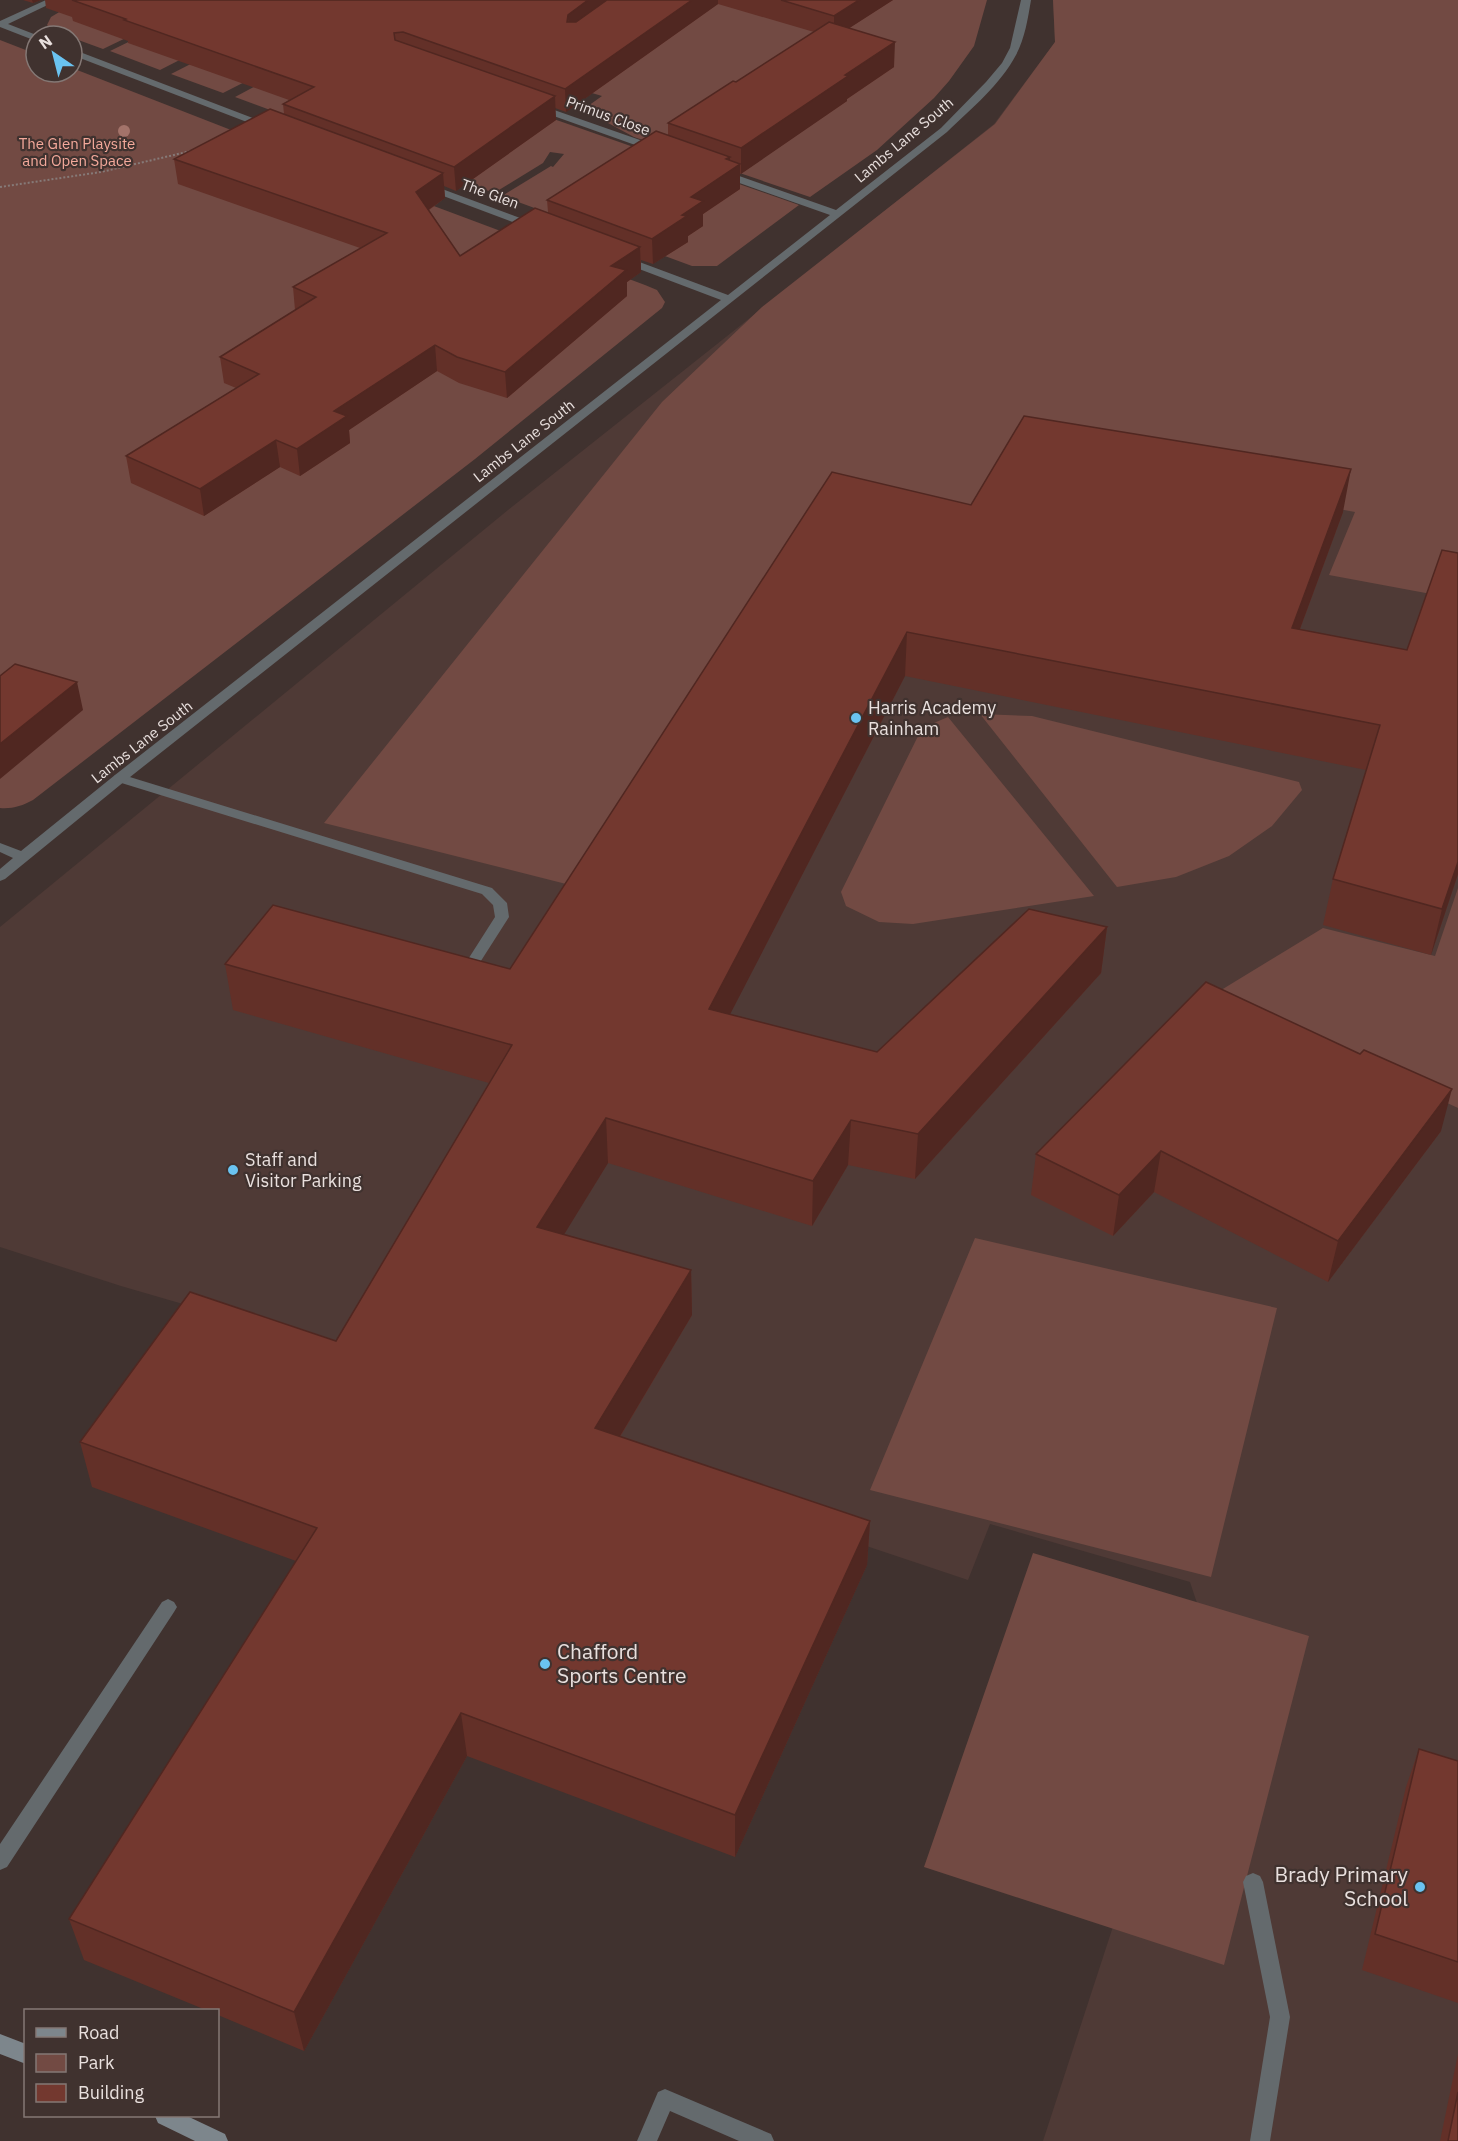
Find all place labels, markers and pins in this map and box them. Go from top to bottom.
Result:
place label: Harris Academy Rainham [868,696,996,740]
marker: Harris Academy Rainham [849,711,863,725]
place label: Staff and Visitor Parking [245,1148,362,1192]
marker: Staff and Visitor Parking [226,1163,240,1177]
place label: Chafford Sports Centre [557,1637,687,1689]
marker: Chafford Sports Centre [538,1657,552,1671]
place label: Brady Primary School [1274,1860,1409,1912]
marker: Brady Primary School [1413,1880,1427,1894]

